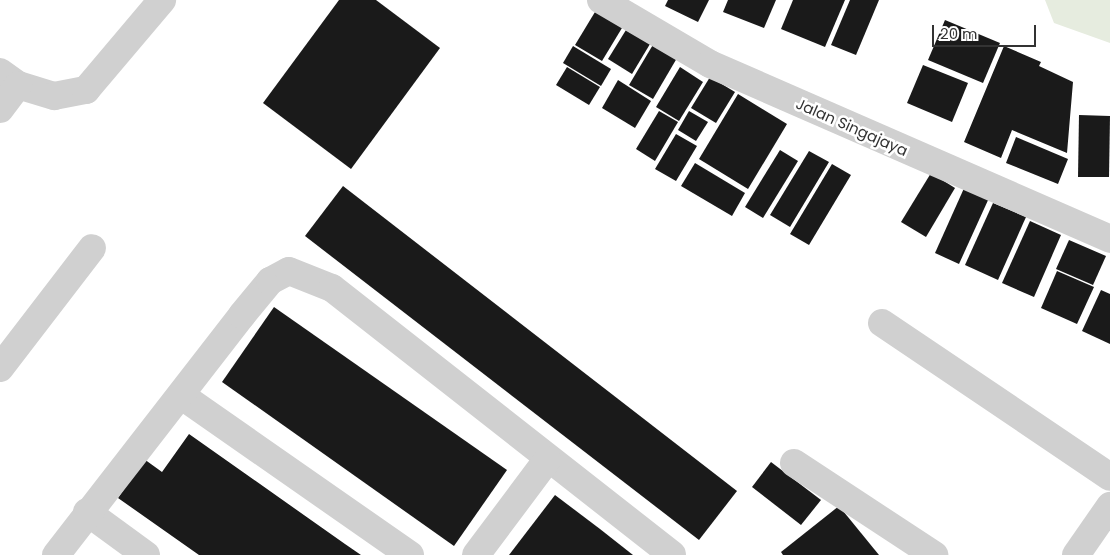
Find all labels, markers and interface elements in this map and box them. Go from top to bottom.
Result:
scale bar [935,15,1039,47]
text: 20 m [940,23,978,44]
street label: Jalan Singajaya [793,94,911,160]

